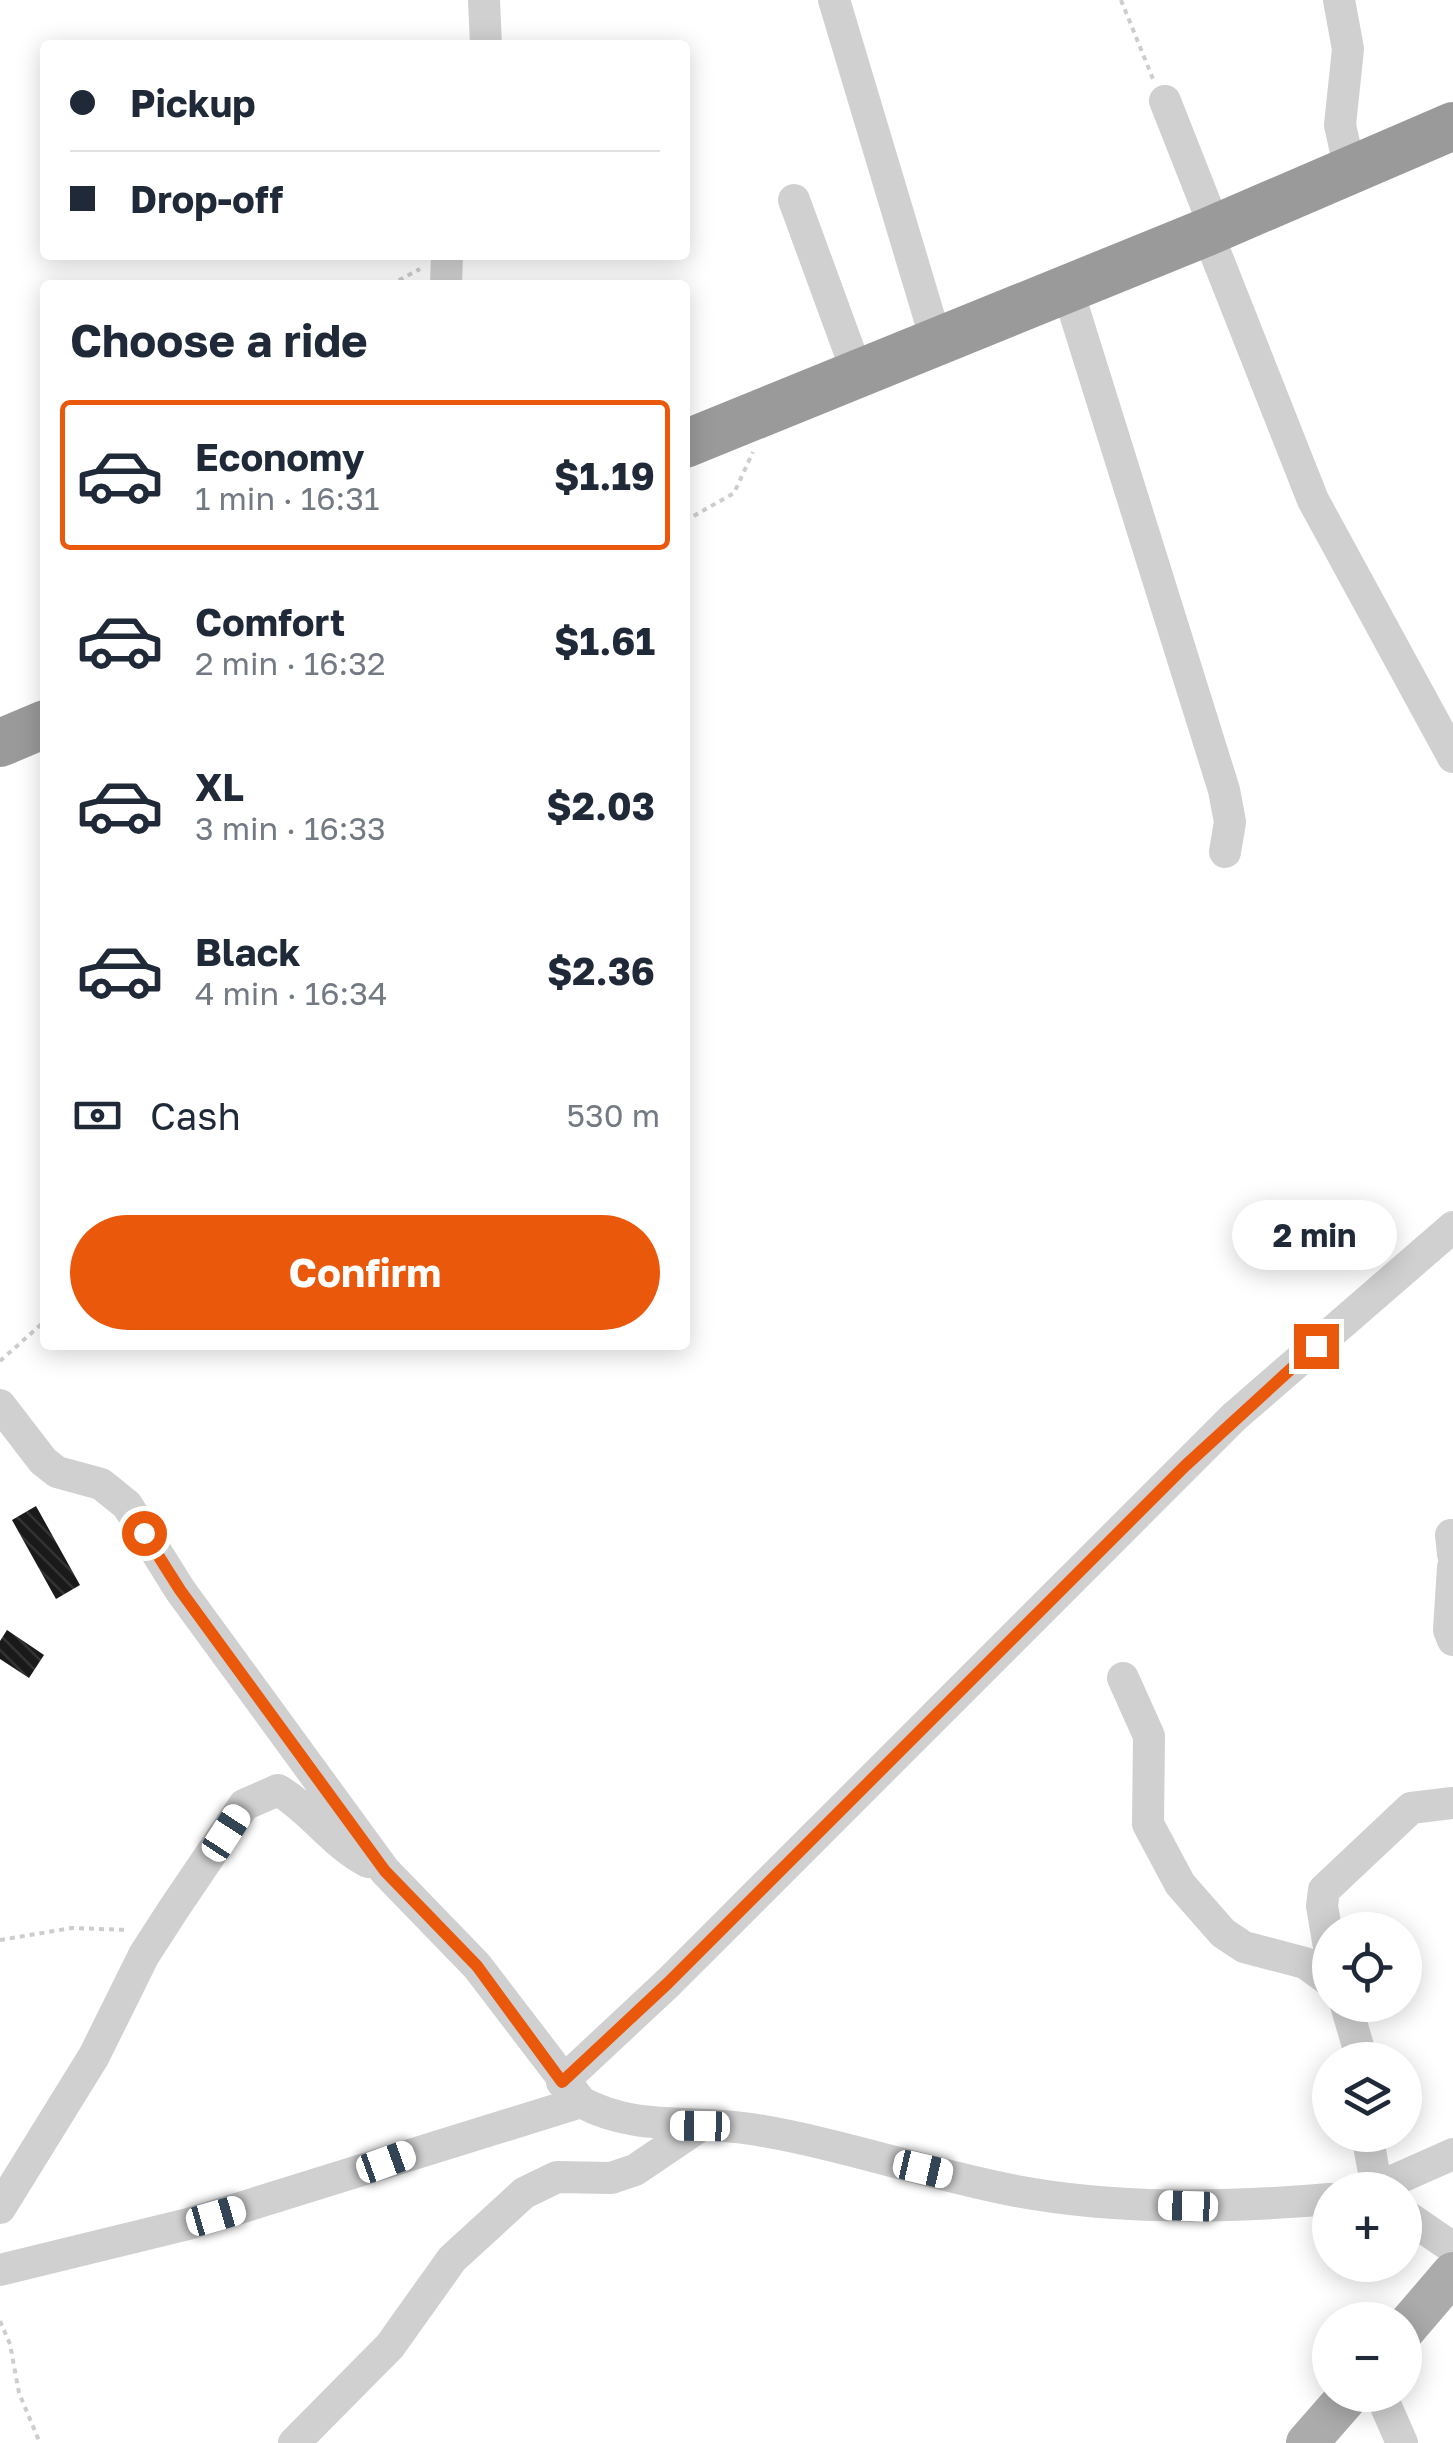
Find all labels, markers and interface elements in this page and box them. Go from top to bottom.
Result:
text: Pickup [130,80,256,125]
text: Drop-off [130,176,283,221]
text: Choose a ride [70,313,368,367]
icon: car [75,430,165,520]
text: Economy [195,434,364,479]
text: $1.19 [554,453,655,498]
text: 1 min · 16:31 [195,479,379,517]
icon: car [75,595,165,685]
text: Comfort [195,599,345,644]
text: $1.61 [554,618,655,663]
text: 2 min · 16:32 [195,644,386,682]
icon: car [75,760,165,850]
text: XL [195,764,244,809]
text: $2.03 [546,783,655,828]
text: 3 min · 16:33 [195,809,386,847]
icon: car [75,925,165,1015]
text: Black [195,929,300,974]
text: $2.36 [547,948,655,993]
text: 4 min · 16:34 [195,974,387,1012]
icon: cash [70,1088,125,1143]
text: Cash [150,1093,241,1138]
text: 530 m [567,1096,660,1134]
callout: 2 min [1234,1201,1398,1271]
button: Confirm [70,1215,660,1330]
text: 2 min [1273,1216,1356,1254]
route end [1294,1324,1339,1369]
route start [122,1511,167,1556]
car [197,1800,255,1866]
map controls [1312,1912,1422,2412]
button: locate [1312,1912,1422,2022]
button: layers [1312,2042,1422,2152]
car [670,2110,730,2142]
car [353,2138,419,2186]
car [890,2148,956,2190]
button: + [1312,2172,1422,2282]
car [1157,2190,1219,2222]
car [183,2193,249,2239]
button: − [1312,2302,1422,2412]

